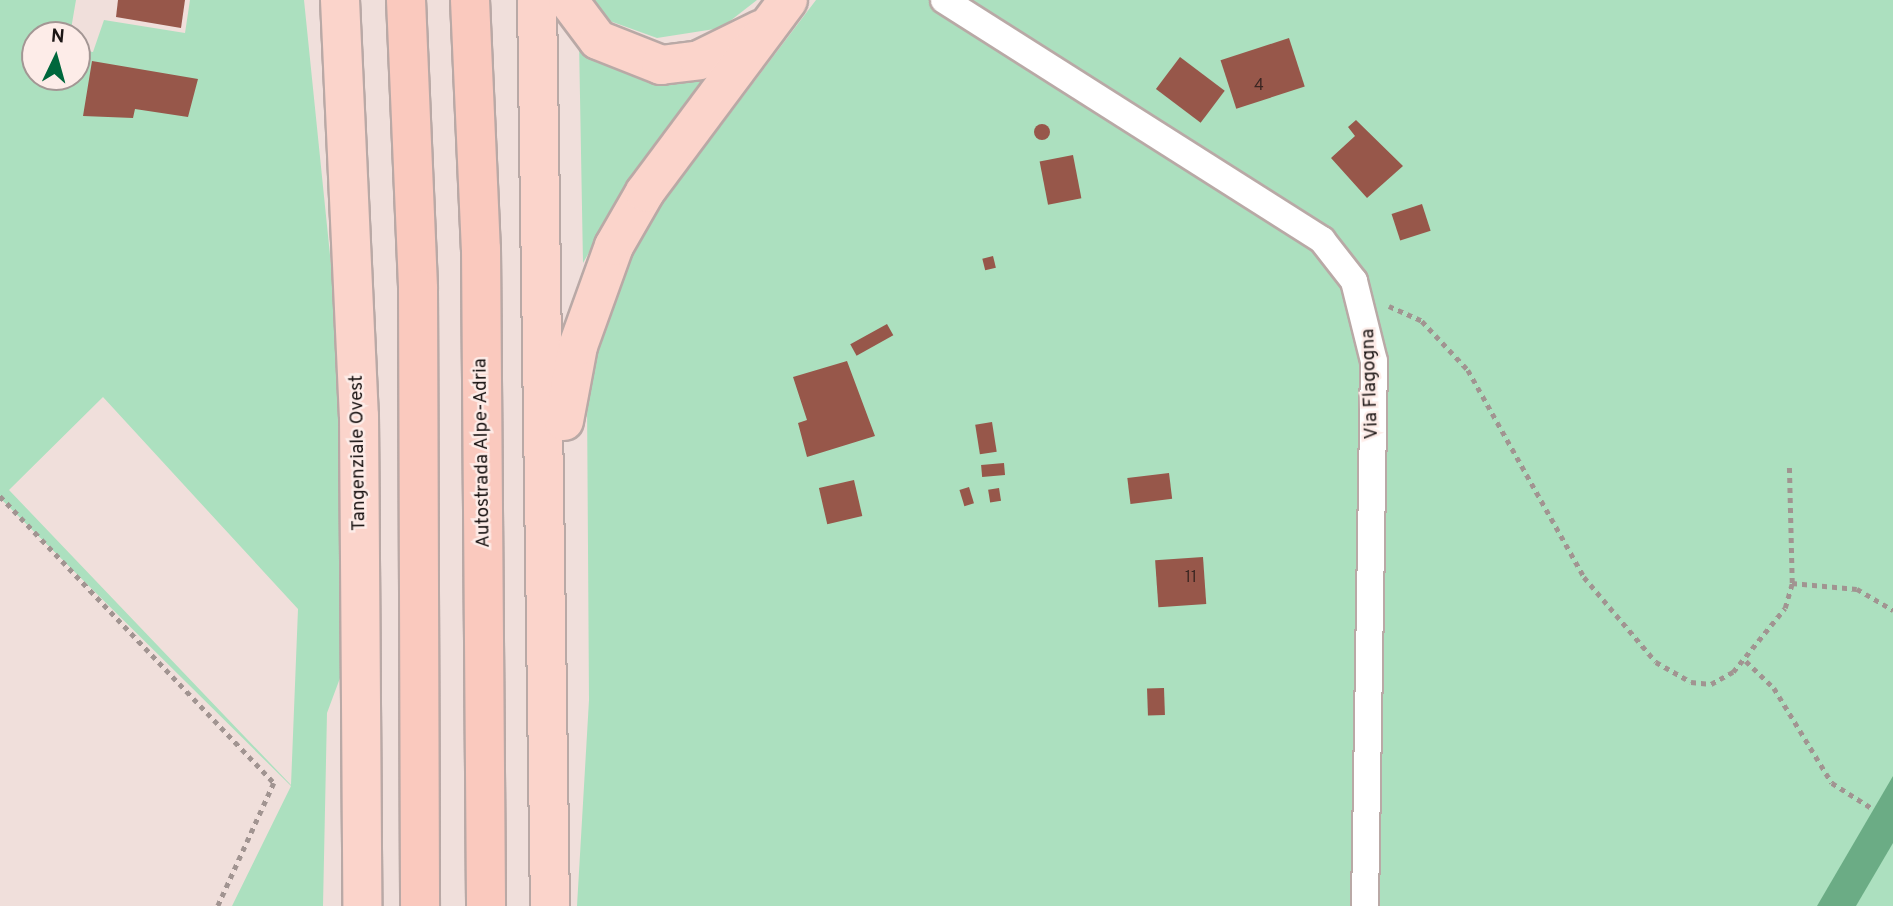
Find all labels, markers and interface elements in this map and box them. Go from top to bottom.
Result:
north arrow [21,21,91,91]
text: N [50,25,66,50]
house number: 4 [1254,76,1264,96]
street label: Via Flagogna [1358,328,1384,440]
street label: Autostrada Alpe-Adria [470,358,496,548]
street label: Tangenziale Ovest [346,375,372,531]
house number: 11 [1185,568,1197,588]

